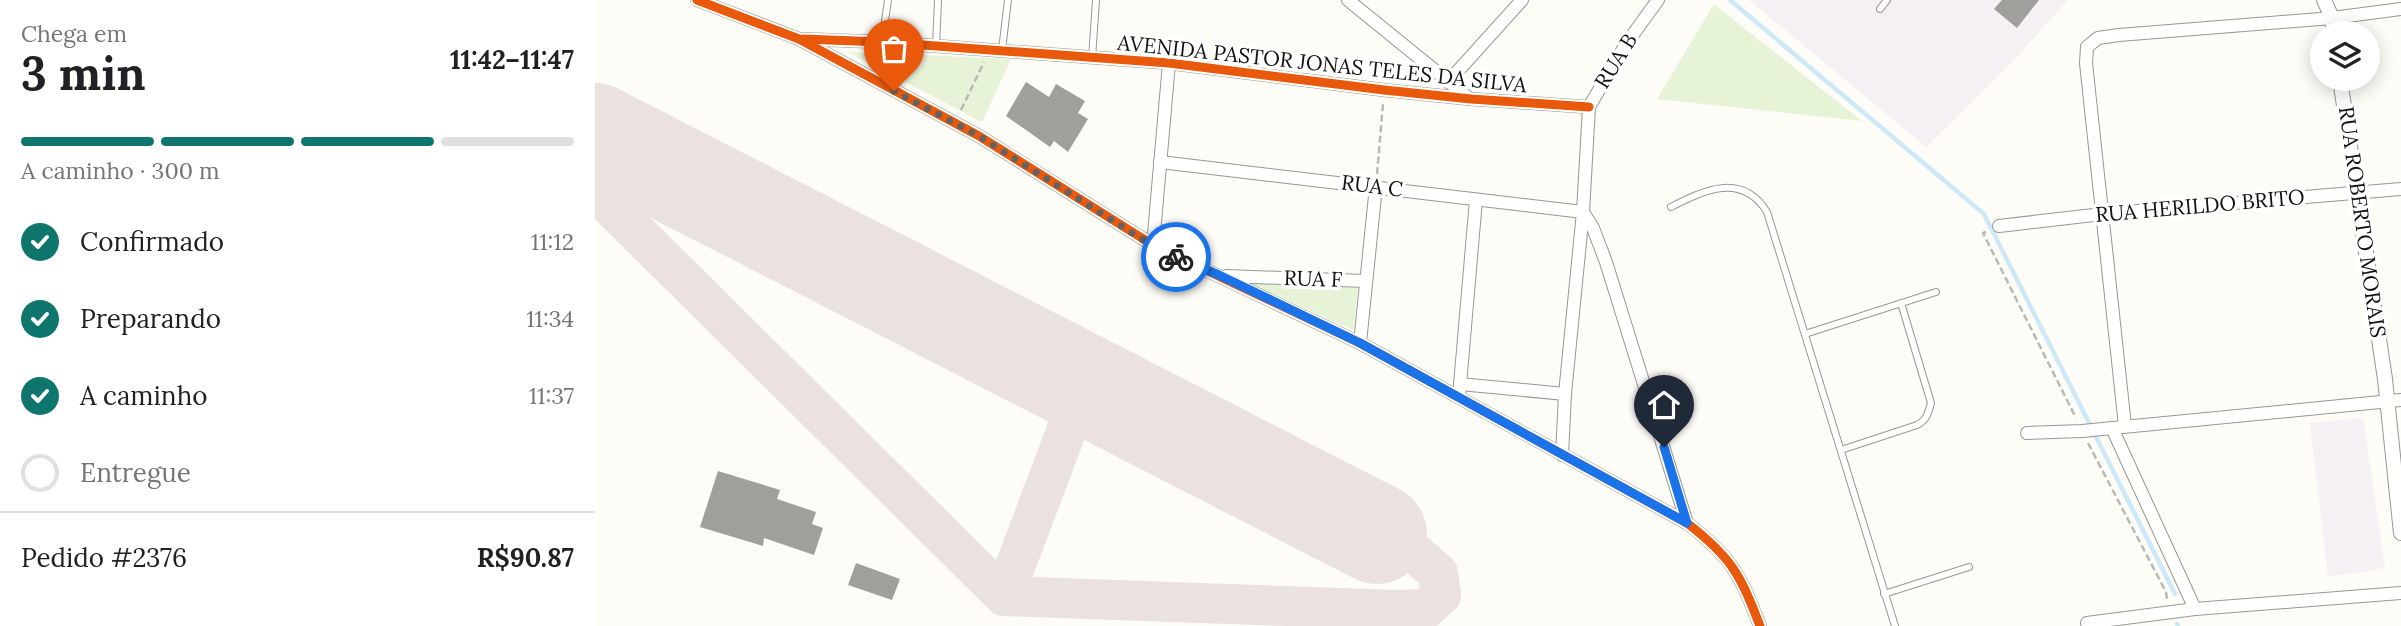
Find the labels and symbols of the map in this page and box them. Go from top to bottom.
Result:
pin [864,19,924,91]
street label: AVENIDA PASTOR JONAS TELES DA SILVA [1115,28,1529,99]
street label: RUA B [1588,28,1643,93]
street label: RUA ROBERTO MORAIS [2333,104,2392,339]
street label: RUA C [1340,168,1405,203]
street label: RUA HERILDO BRITO [2094,183,2306,228]
courier [1141,222,1211,292]
street label: RUA F [1283,264,1343,293]
pin [1634,375,1694,447]

